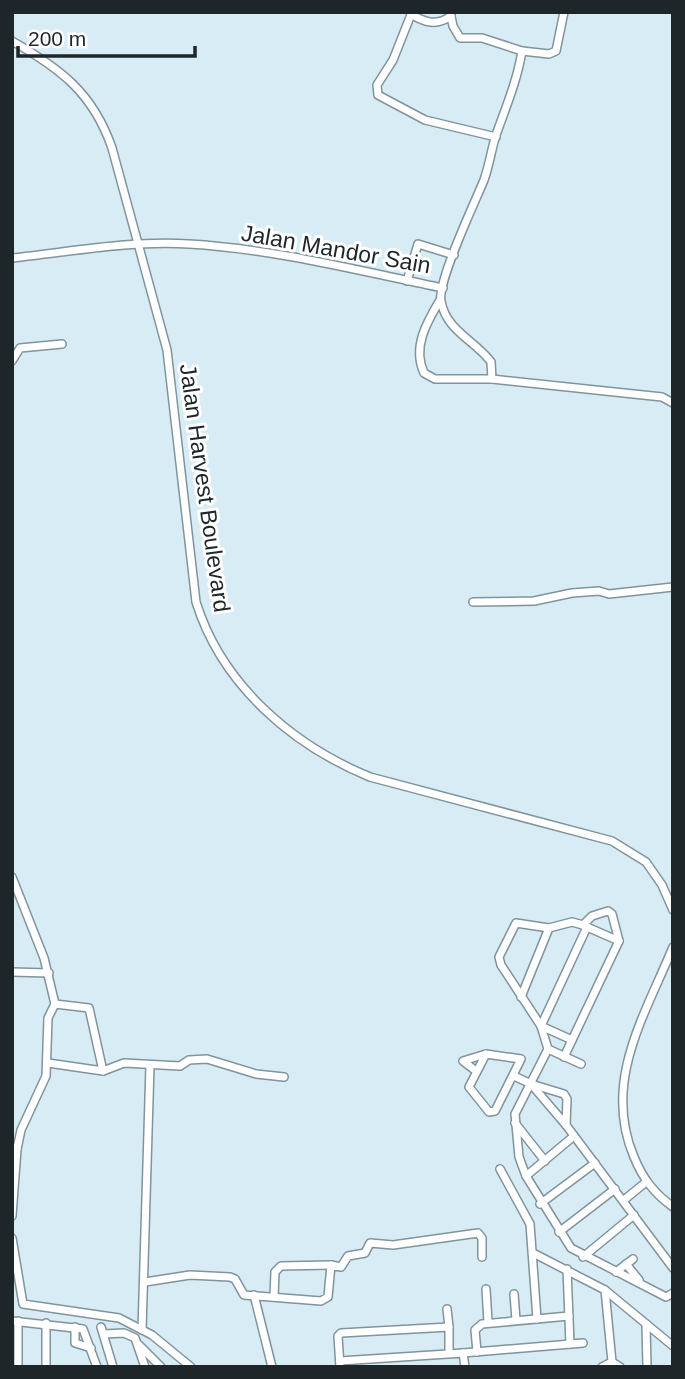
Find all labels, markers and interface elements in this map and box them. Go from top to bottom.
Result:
scale bar [18,14,194,58]
text: 200 m [28,27,86,50]
street label: Jalan Mandor Sain [239,220,433,278]
street label: Jalan Harvest Boulevard [175,362,235,614]

